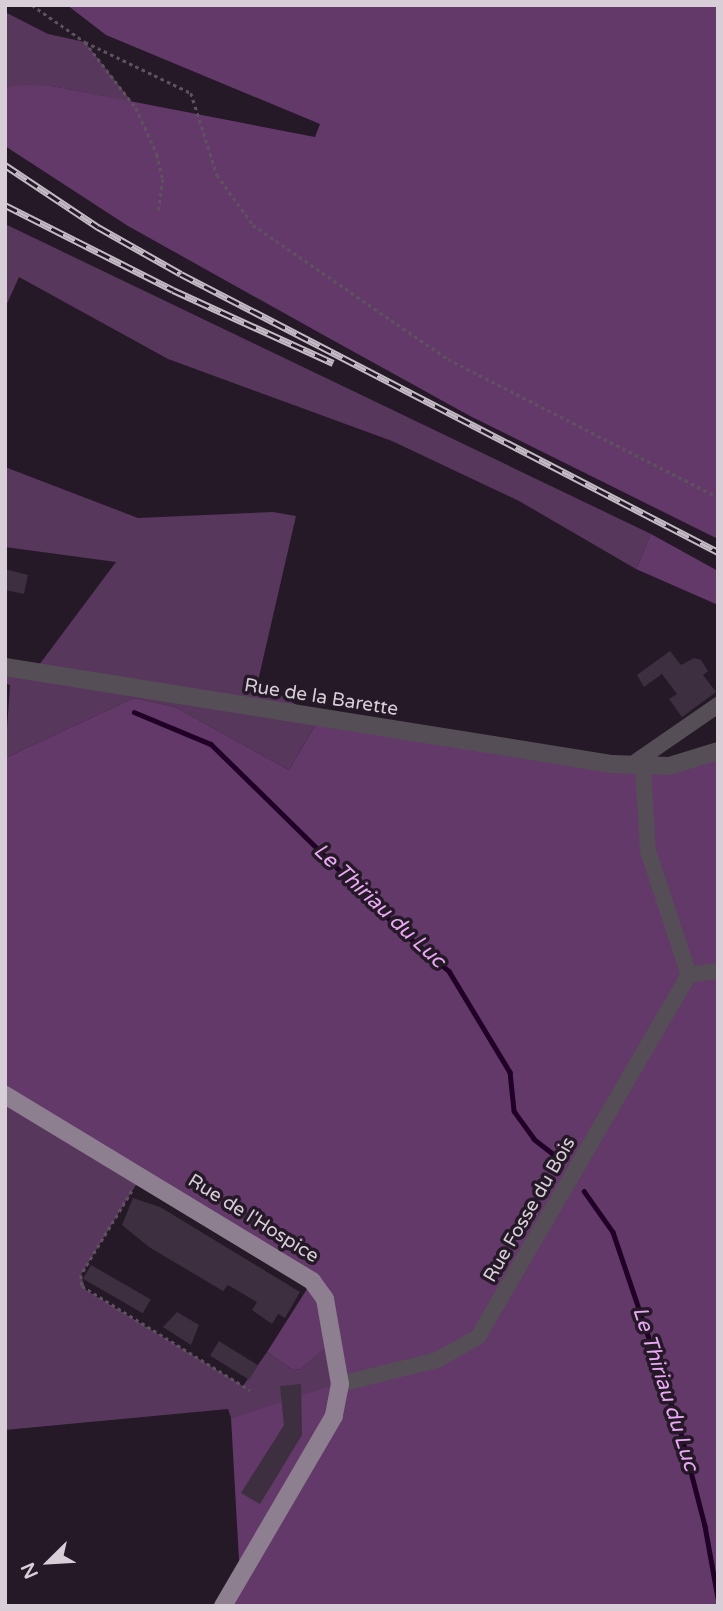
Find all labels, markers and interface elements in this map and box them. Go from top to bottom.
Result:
street label: Rue de la Barette [242,675,400,721]
water label: Le Thiriau du Luc [308,838,450,974]
street label: Rue Fosse du Bois [479,1133,581,1287]
street label: Rue de l'Hospice [183,1170,323,1268]
water label: Le Thiriau du Luc [627,1304,703,1474]
north arrow [14,1527,84,1597]
text: N [17,1559,43,1582]

